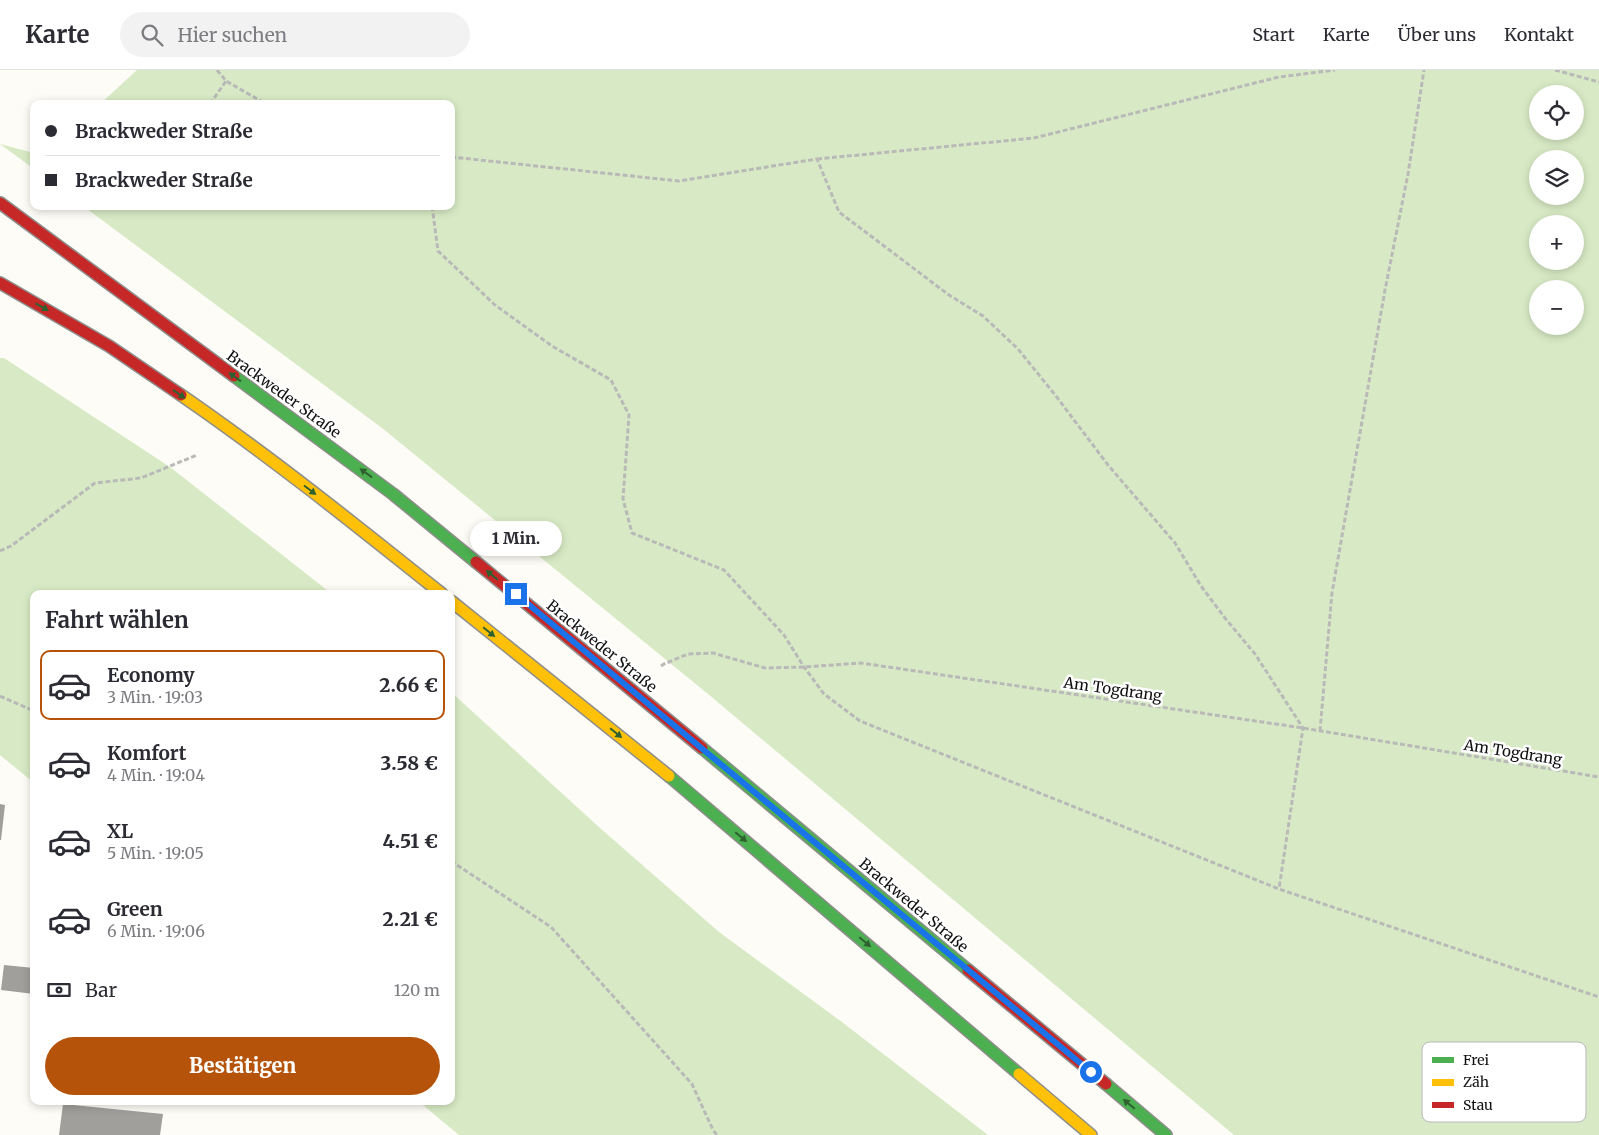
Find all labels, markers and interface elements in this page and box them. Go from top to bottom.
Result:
search box [120,12,470,57]
text: Karte [25,19,90,50]
icon: search [138,21,166,49]
text: Hier suchen [178,23,287,47]
text: Start [1252,23,1295,46]
text: Karte [1323,23,1370,46]
text: Über uns [1398,23,1476,46]
text: Kontakt [1504,23,1574,46]
map controls [1529,85,1584,335]
button: locate [1529,85,1584,140]
text: Brackweder Straße [75,119,253,143]
button: layers [1529,150,1584,205]
text: Brackweder Straße [75,168,253,192]
button: + [1529,215,1584,270]
button: − [1529,280,1584,335]
one-way arrow [36,303,49,312]
street label: Brackweder Straße [223,346,345,442]
one-way arrow [228,372,242,382]
one-way arrow [172,389,186,399]
one-way arrow [360,468,373,479]
one-way arrow [303,485,317,495]
callout: 1 Min. [470,522,562,556]
text: 1 Min. [492,528,540,548]
one-way arrow [487,569,499,581]
route end [505,583,527,605]
street label: Brackweder Straße [543,596,661,697]
text: Fahrt wählen [45,606,189,634]
one-way arrow [482,626,495,637]
icon: car [47,663,92,708]
text: Economy [107,663,195,687]
text: 2.66 € [379,673,438,697]
street label: Am Togdrang [1062,673,1163,705]
text: 3 Min. · 19:03 [107,687,203,707]
one-way arrow [609,728,622,739]
street label: Am Togdrang [1462,735,1563,769]
icon: car [47,741,92,786]
text: Komfort [107,741,186,765]
text: 3.58 € [381,751,438,775]
text: 4 Min. · 19:04 [107,765,205,785]
icon: car [47,819,92,864]
text: XL [107,819,133,843]
text: 4.51 € [382,829,438,853]
one-way arrow [735,831,747,842]
text: 5 Min. · 19:05 [107,843,204,863]
street label: Brackweder Straße [856,854,973,956]
icon: car [47,897,92,942]
text: Green [107,897,163,921]
text: 2.21 € [383,907,438,931]
text: 6 Min. · 19:06 [107,921,205,941]
one-way arrow [858,937,871,948]
icon: cash [45,976,73,1004]
text: Bar [85,978,117,1002]
text: 120 m [394,980,440,1000]
button: Bestätigen [45,1037,440,1095]
legend [1422,1042,1586,1122]
text: Frei [1463,1051,1489,1069]
route start [1080,1061,1102,1083]
text: Zäh [1463,1073,1489,1091]
text: Stau [1463,1096,1493,1114]
one-way arrow [1123,1098,1136,1109]

